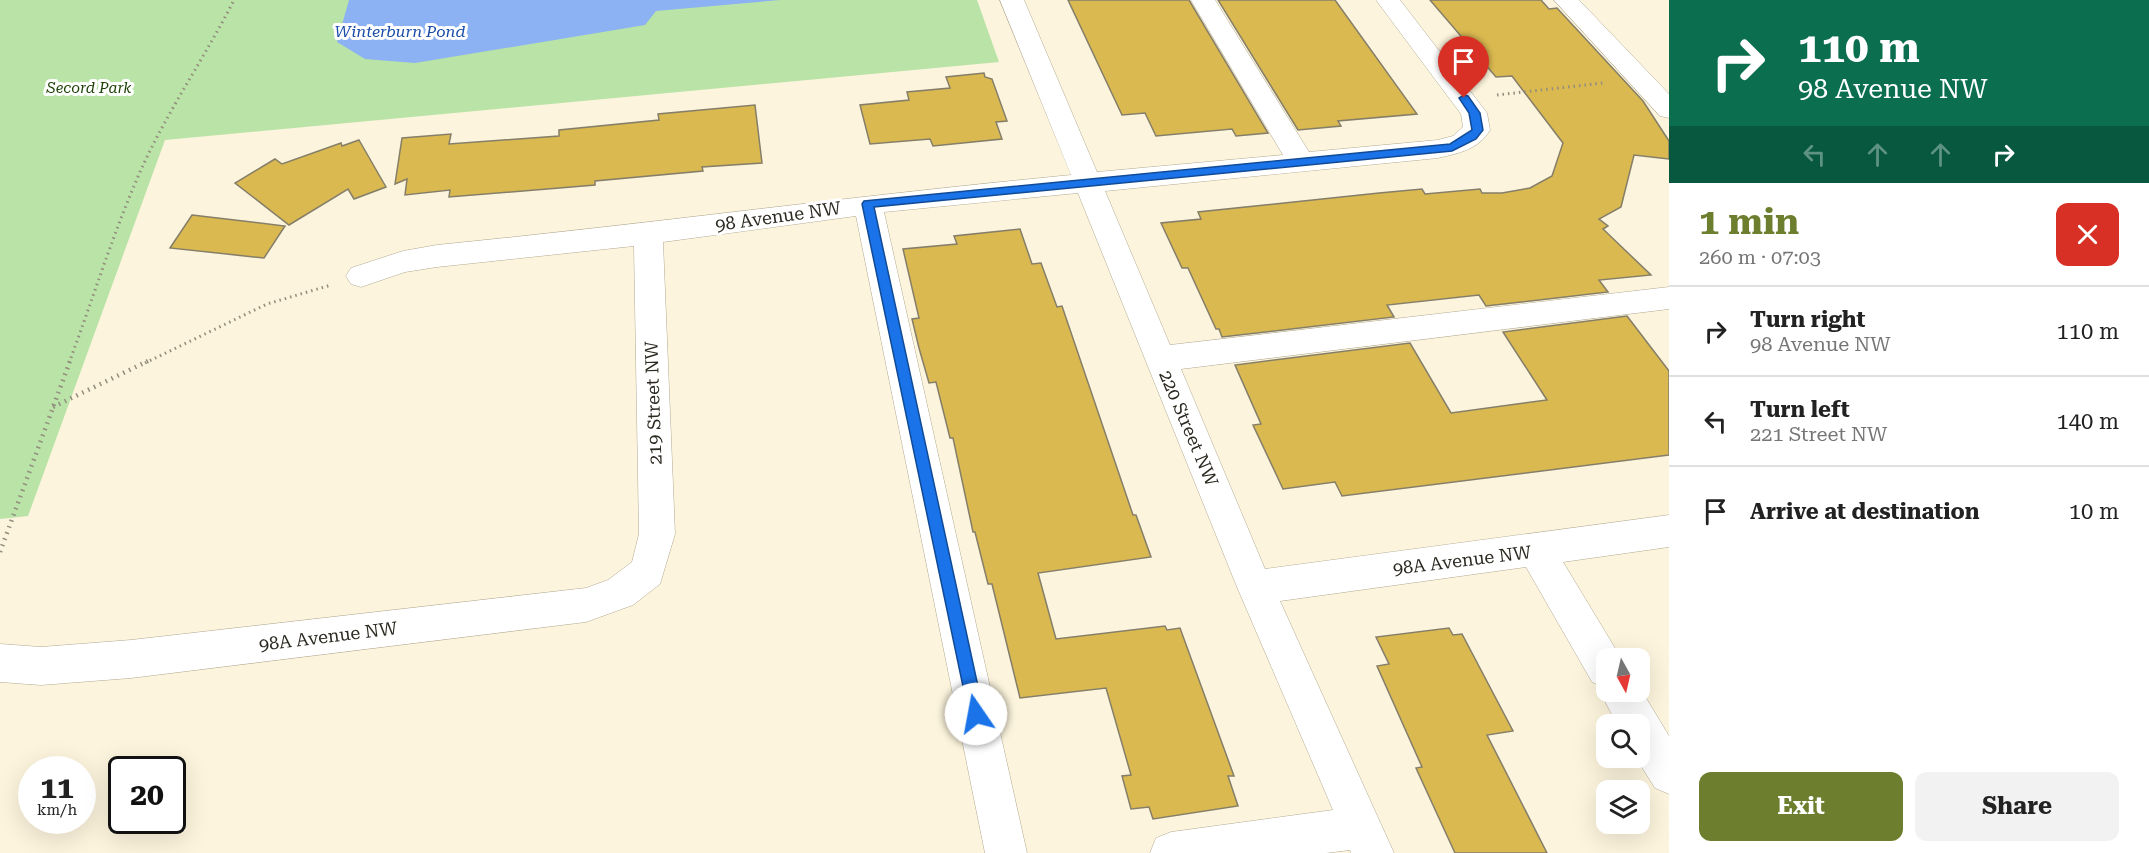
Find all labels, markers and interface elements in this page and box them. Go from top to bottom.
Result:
water label: Winterburn Pond [335,22,465,41]
text: 110 m [1798,23,1920,72]
icon: right [1699,24,1777,102]
pin [1438,36,1489,98]
icon: arrive [1447,45,1480,78]
text: 98 Avenue NW [1798,73,1988,105]
park label: Secord Park [46,79,132,97]
icon: left [1798,138,1831,171]
icon: ahead [1861,138,1894,171]
icon: ahead [1924,138,1957,171]
icon: right [1987,138,2020,171]
street label: 98 Avenue NW [714,197,843,235]
text: 1 min [1699,201,1799,243]
button: close [2056,203,2119,266]
text: 260 m · 07:03 [1699,245,1821,269]
text: Turn right [1750,307,1865,332]
icon: right [1699,315,1732,348]
text: 110 m [2056,319,2119,344]
text: 98 Avenue NW [1750,332,1890,356]
street label: 219 Street NW [640,340,666,465]
street label: 220 Street NW [1155,367,1223,490]
text: Turn left [1750,397,1850,422]
icon: left [1699,405,1732,438]
text: 140 m [2056,409,2119,434]
text: 221 Street NW [1750,422,1887,446]
icon: arrive [1699,495,1732,528]
text: Arrive at destination [1750,499,1979,524]
text: 10 m [2069,499,2119,524]
street label: 98A Avenue NW [1392,541,1533,579]
street label: 98A Avenue NW [258,617,399,655]
north arrow [1596,648,1650,702]
map controls [1596,648,1650,834]
position arrow [944,682,1008,746]
button: search [1596,714,1650,768]
speed limit sign: 20 [108,756,186,834]
text: 11 [40,770,74,805]
button: Exit [1699,772,1903,841]
button: Share [1915,772,2119,841]
button: layers [1596,780,1650,834]
text: km/h [37,801,77,819]

